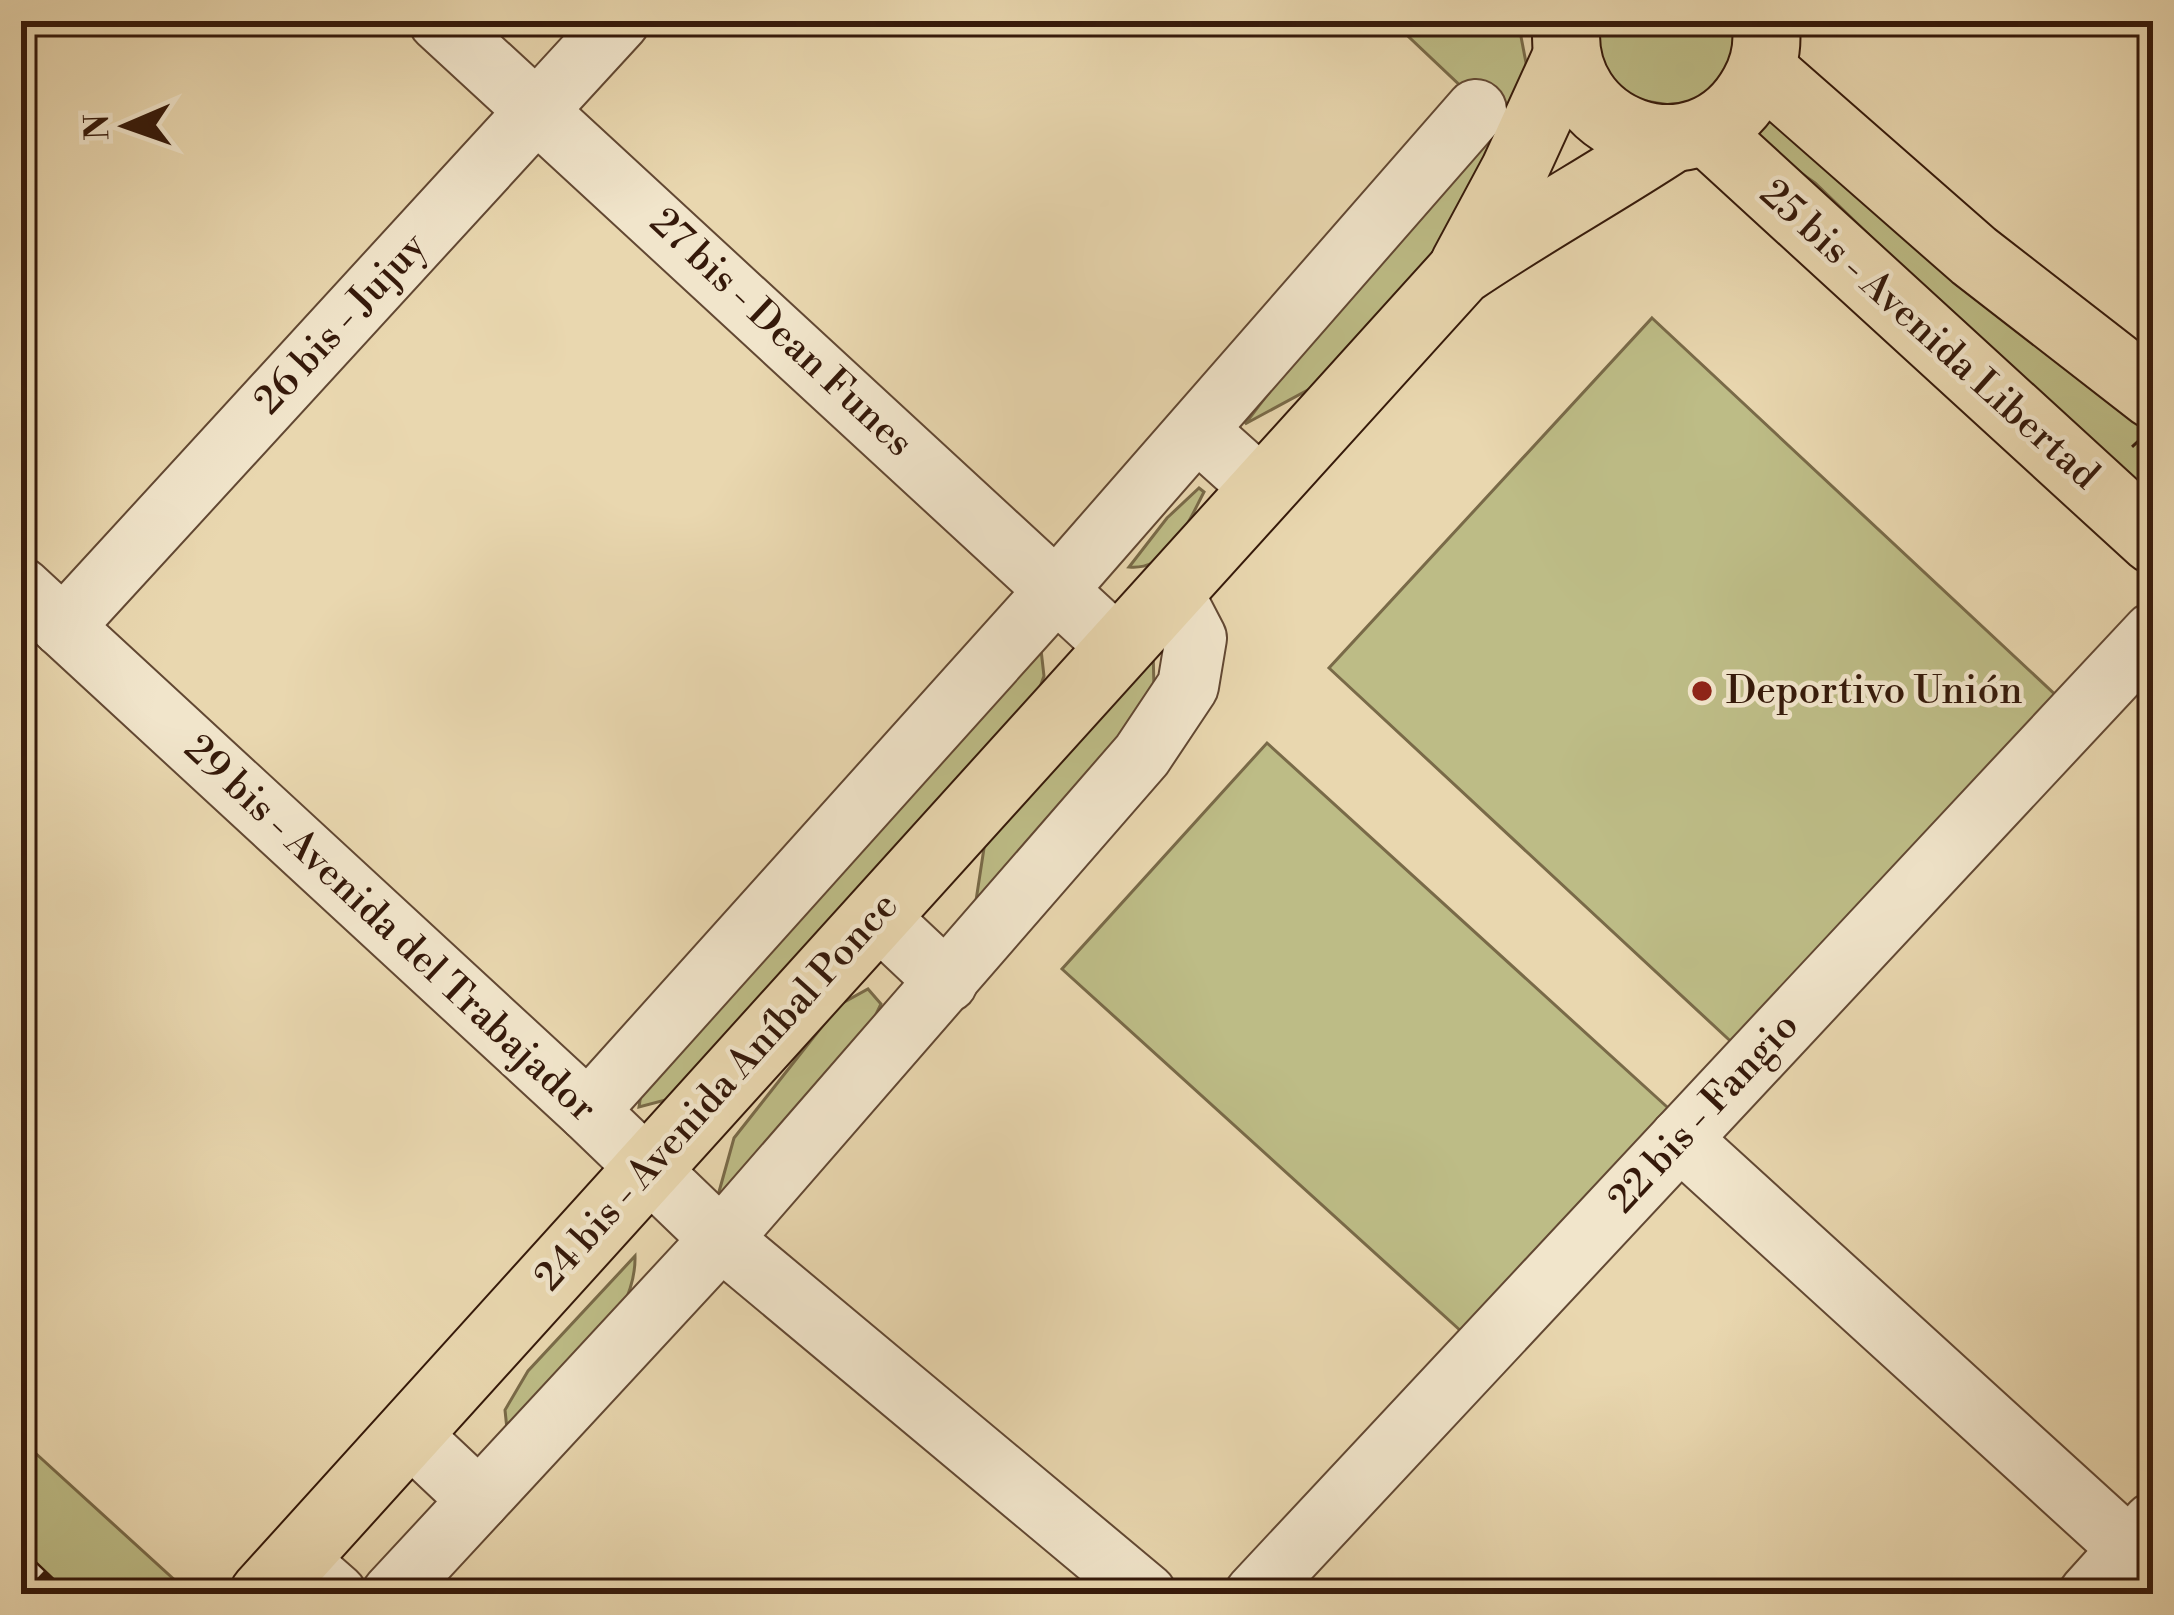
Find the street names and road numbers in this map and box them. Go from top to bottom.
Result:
street label: 25 bis - Avenida Libertad [1749,170,2109,500]
street label: 27 bis - Dean Funes [639,198,923,468]
street label: 26 bis - Jujuy [244,222,438,425]
street label: 29 bis - Avenida del Trabajador [174,725,606,1133]
street label: 24 bis - Avenida Aníbal Ponce [525,882,909,1302]
street label: 22 bis - Fangio [1598,1002,1810,1224]

